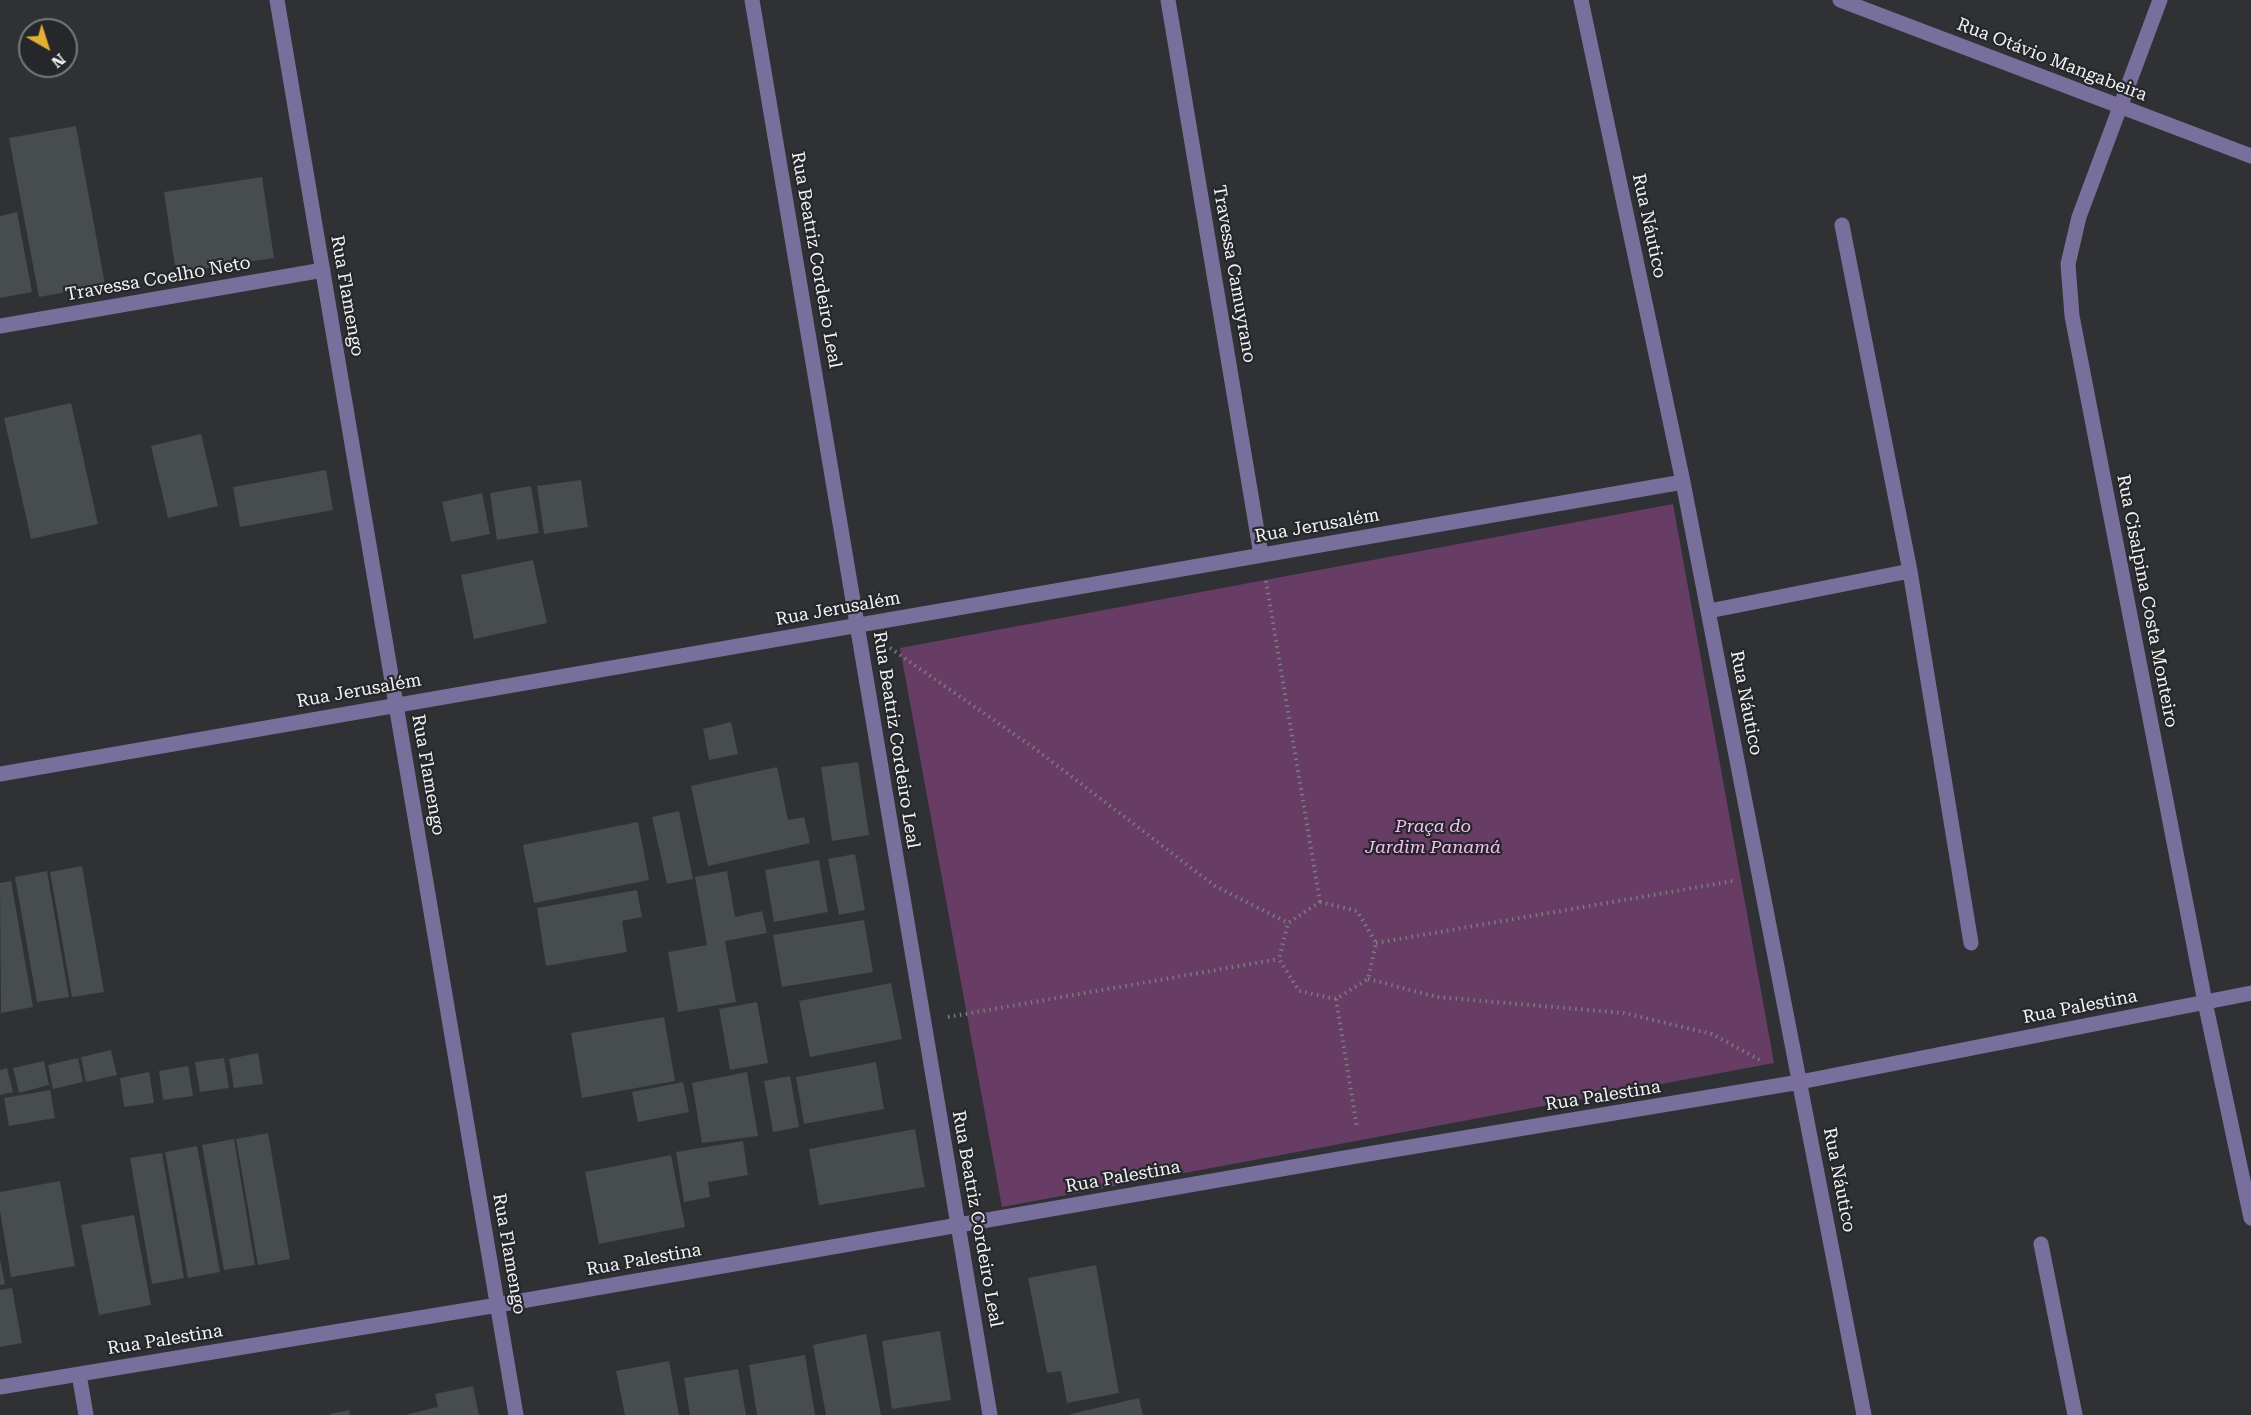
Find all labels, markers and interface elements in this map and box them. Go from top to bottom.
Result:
street label: Rua Otávio Mangabeira [1954,14,2150,106]
north arrow [18,18,78,78]
text: N [48,50,69,72]
street label: Rua Beatriz Cordeiro Leal [786,150,846,370]
street label: Rua Náutico [1627,172,1671,280]
street label: Travessa Camuyrano [1208,184,1260,364]
street label: Rua Flamengo [326,234,368,358]
street label: Travessa Coelho Neto [64,252,252,306]
street label: Rua Cisalpina Costa Monteiro [2112,473,2182,729]
street label: Rua Jerusalém [1253,504,1381,548]
street label: Rua Jerusalém [774,587,902,631]
street label: Rua Beatriz Cordeiro Leal [868,630,924,850]
street label: Rua Náutico [1725,649,1767,757]
street label: Rua Jerusalém [295,669,423,713]
street label: Rua Flamengo [407,713,449,837]
park label: Praça do Jardim Panamá [1365,816,1501,858]
street label: Rua Palestina [2021,985,2139,1029]
street label: Rua Palestina [1544,1076,1662,1116]
street label: Rua Beatriz Cordeiro Leal [947,1109,1007,1329]
street label: Rua Náutico [1818,1126,1860,1234]
street label: Rua Palestina [1064,1156,1182,1198]
street label: Rua Flamengo [488,1192,530,1316]
street label: Rua Palestina [585,1239,703,1281]
street label: Rua Palestina [106,1320,224,1360]

